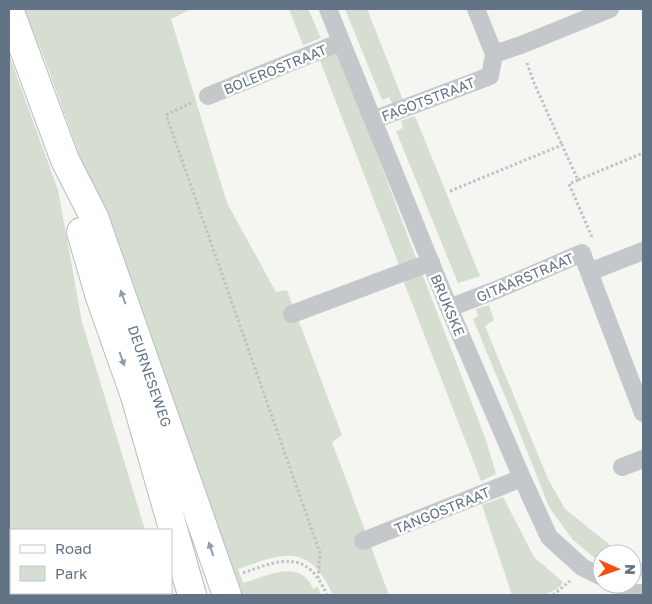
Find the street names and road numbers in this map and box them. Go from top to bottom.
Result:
street label: BOLEROSTRAAT [221,40,329,97]
street label: FAGOTSTRAAT [379,73,477,125]
street label: GITAARSTRAAT [474,249,576,305]
street label: BRUKSKE [427,272,469,338]
street label: DEURNESEWEG [125,323,175,429]
street label: TANGOSTRAAT [392,483,492,537]

